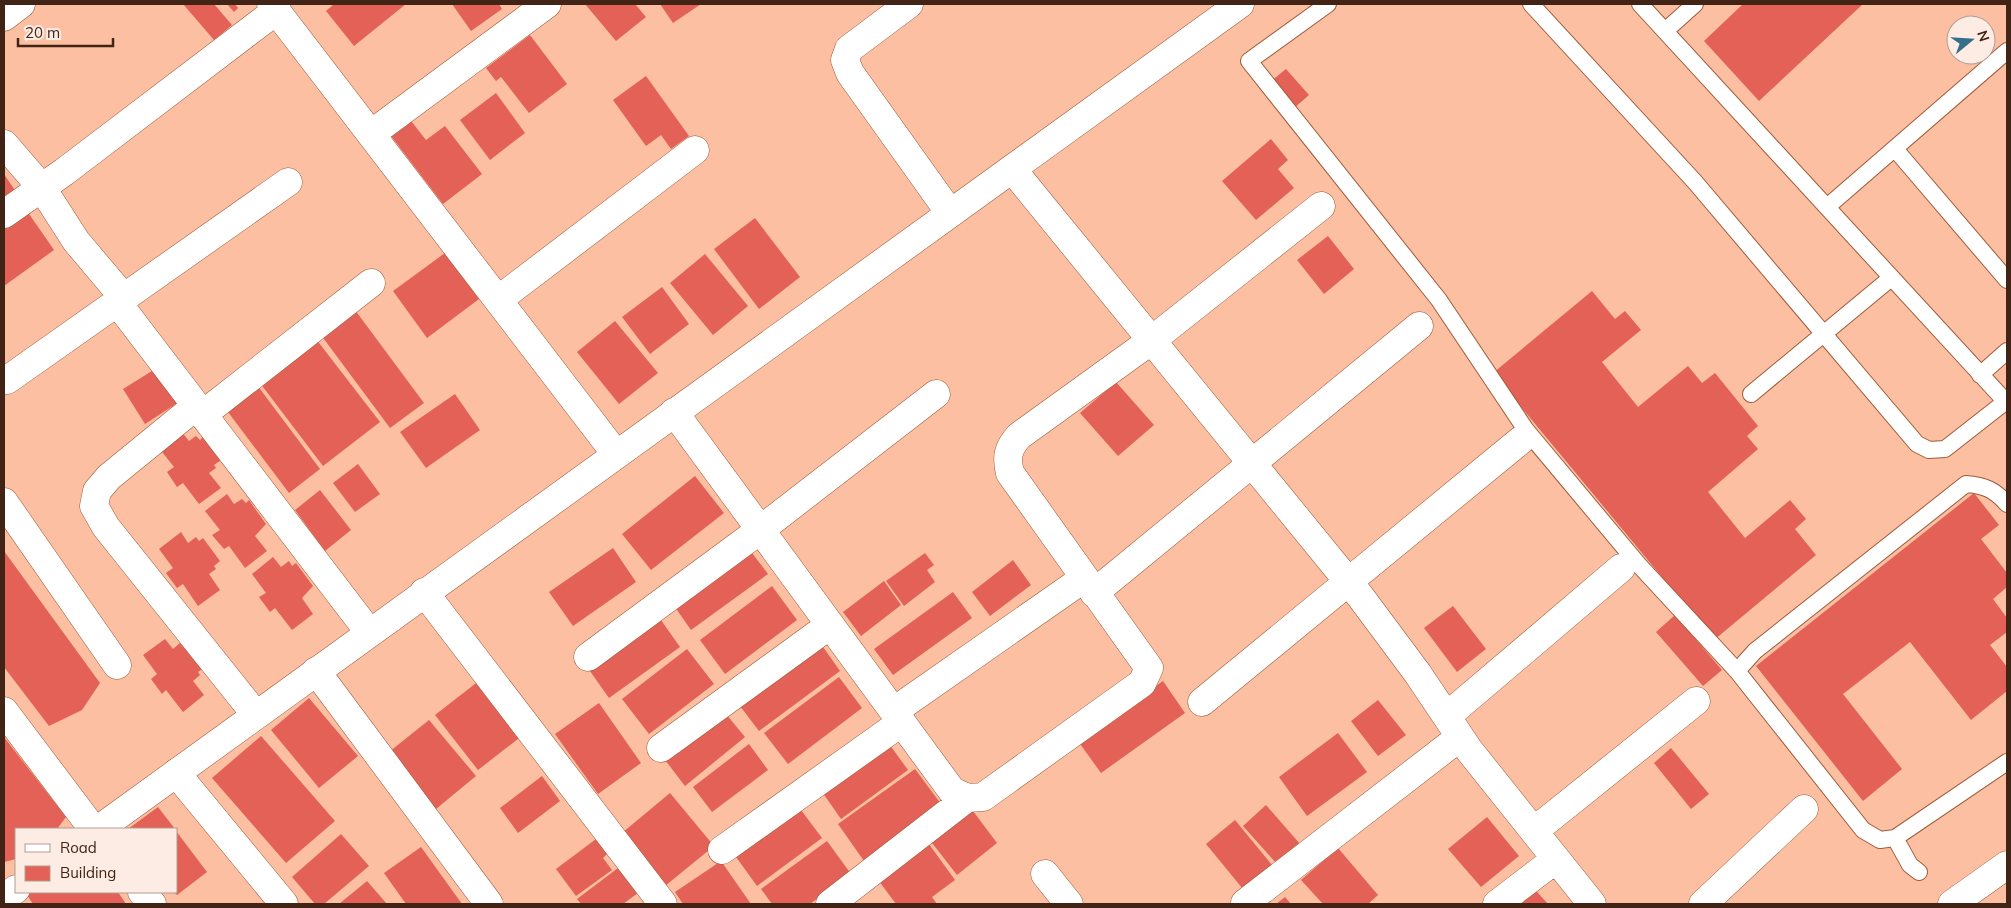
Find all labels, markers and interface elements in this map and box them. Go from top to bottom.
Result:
scale bar [18,15,112,47]
north arrow [1946,15,1996,65]
text: 20 m [25,23,60,42]
text: N [1973,28,1994,44]
legend [15,828,178,893]
text: Road [60,838,97,857]
text: Building [60,863,116,882]

